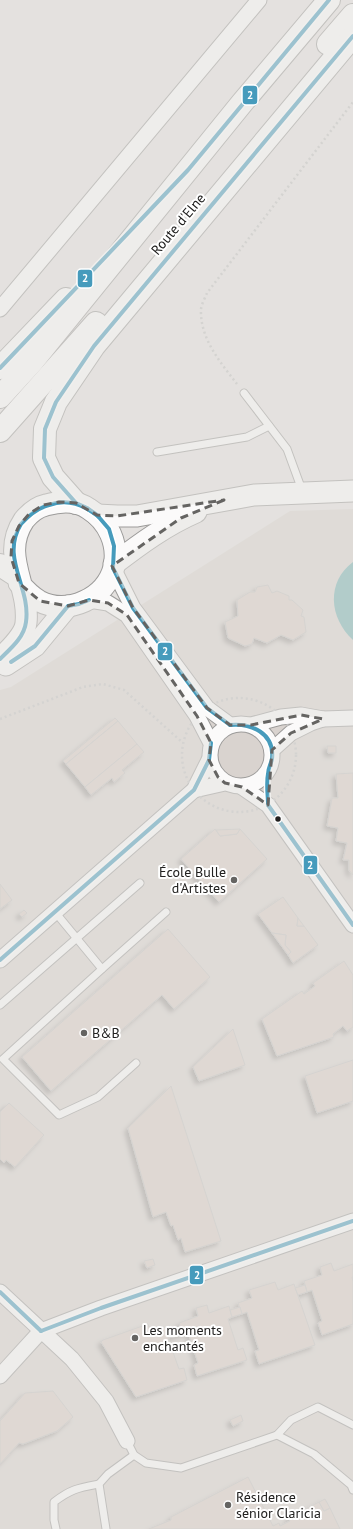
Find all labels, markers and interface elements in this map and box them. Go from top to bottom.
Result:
line badge: 2 [242,85,258,105]
text: 2 [247,88,253,102]
street label: Route d'Elne [147,189,209,259]
line badge: 2 [77,269,93,288]
text: 2 [82,271,88,285]
line badge: 2 [157,642,173,661]
text: 2 [162,644,168,658]
unlabelled marker [273,814,283,824]
line badge: 2 [303,855,318,875]
text: 2 [307,858,313,872]
place label: École Bulle d'Artistes [159,863,226,897]
marker: École Bulle d'Artistes [229,875,239,885]
place label: B&B [92,1024,120,1042]
marker: B&B [79,1028,89,1038]
line badge: 2 [189,1265,204,1285]
text: 2 [194,1268,200,1282]
place label: Les moments enchantés [143,1321,222,1355]
marker: Les moments enchantés [130,1333,140,1343]
place label: Résidence sénior Claricia [236,1488,321,1522]
marker: Résidence sénior Claricia [223,1500,233,1510]

